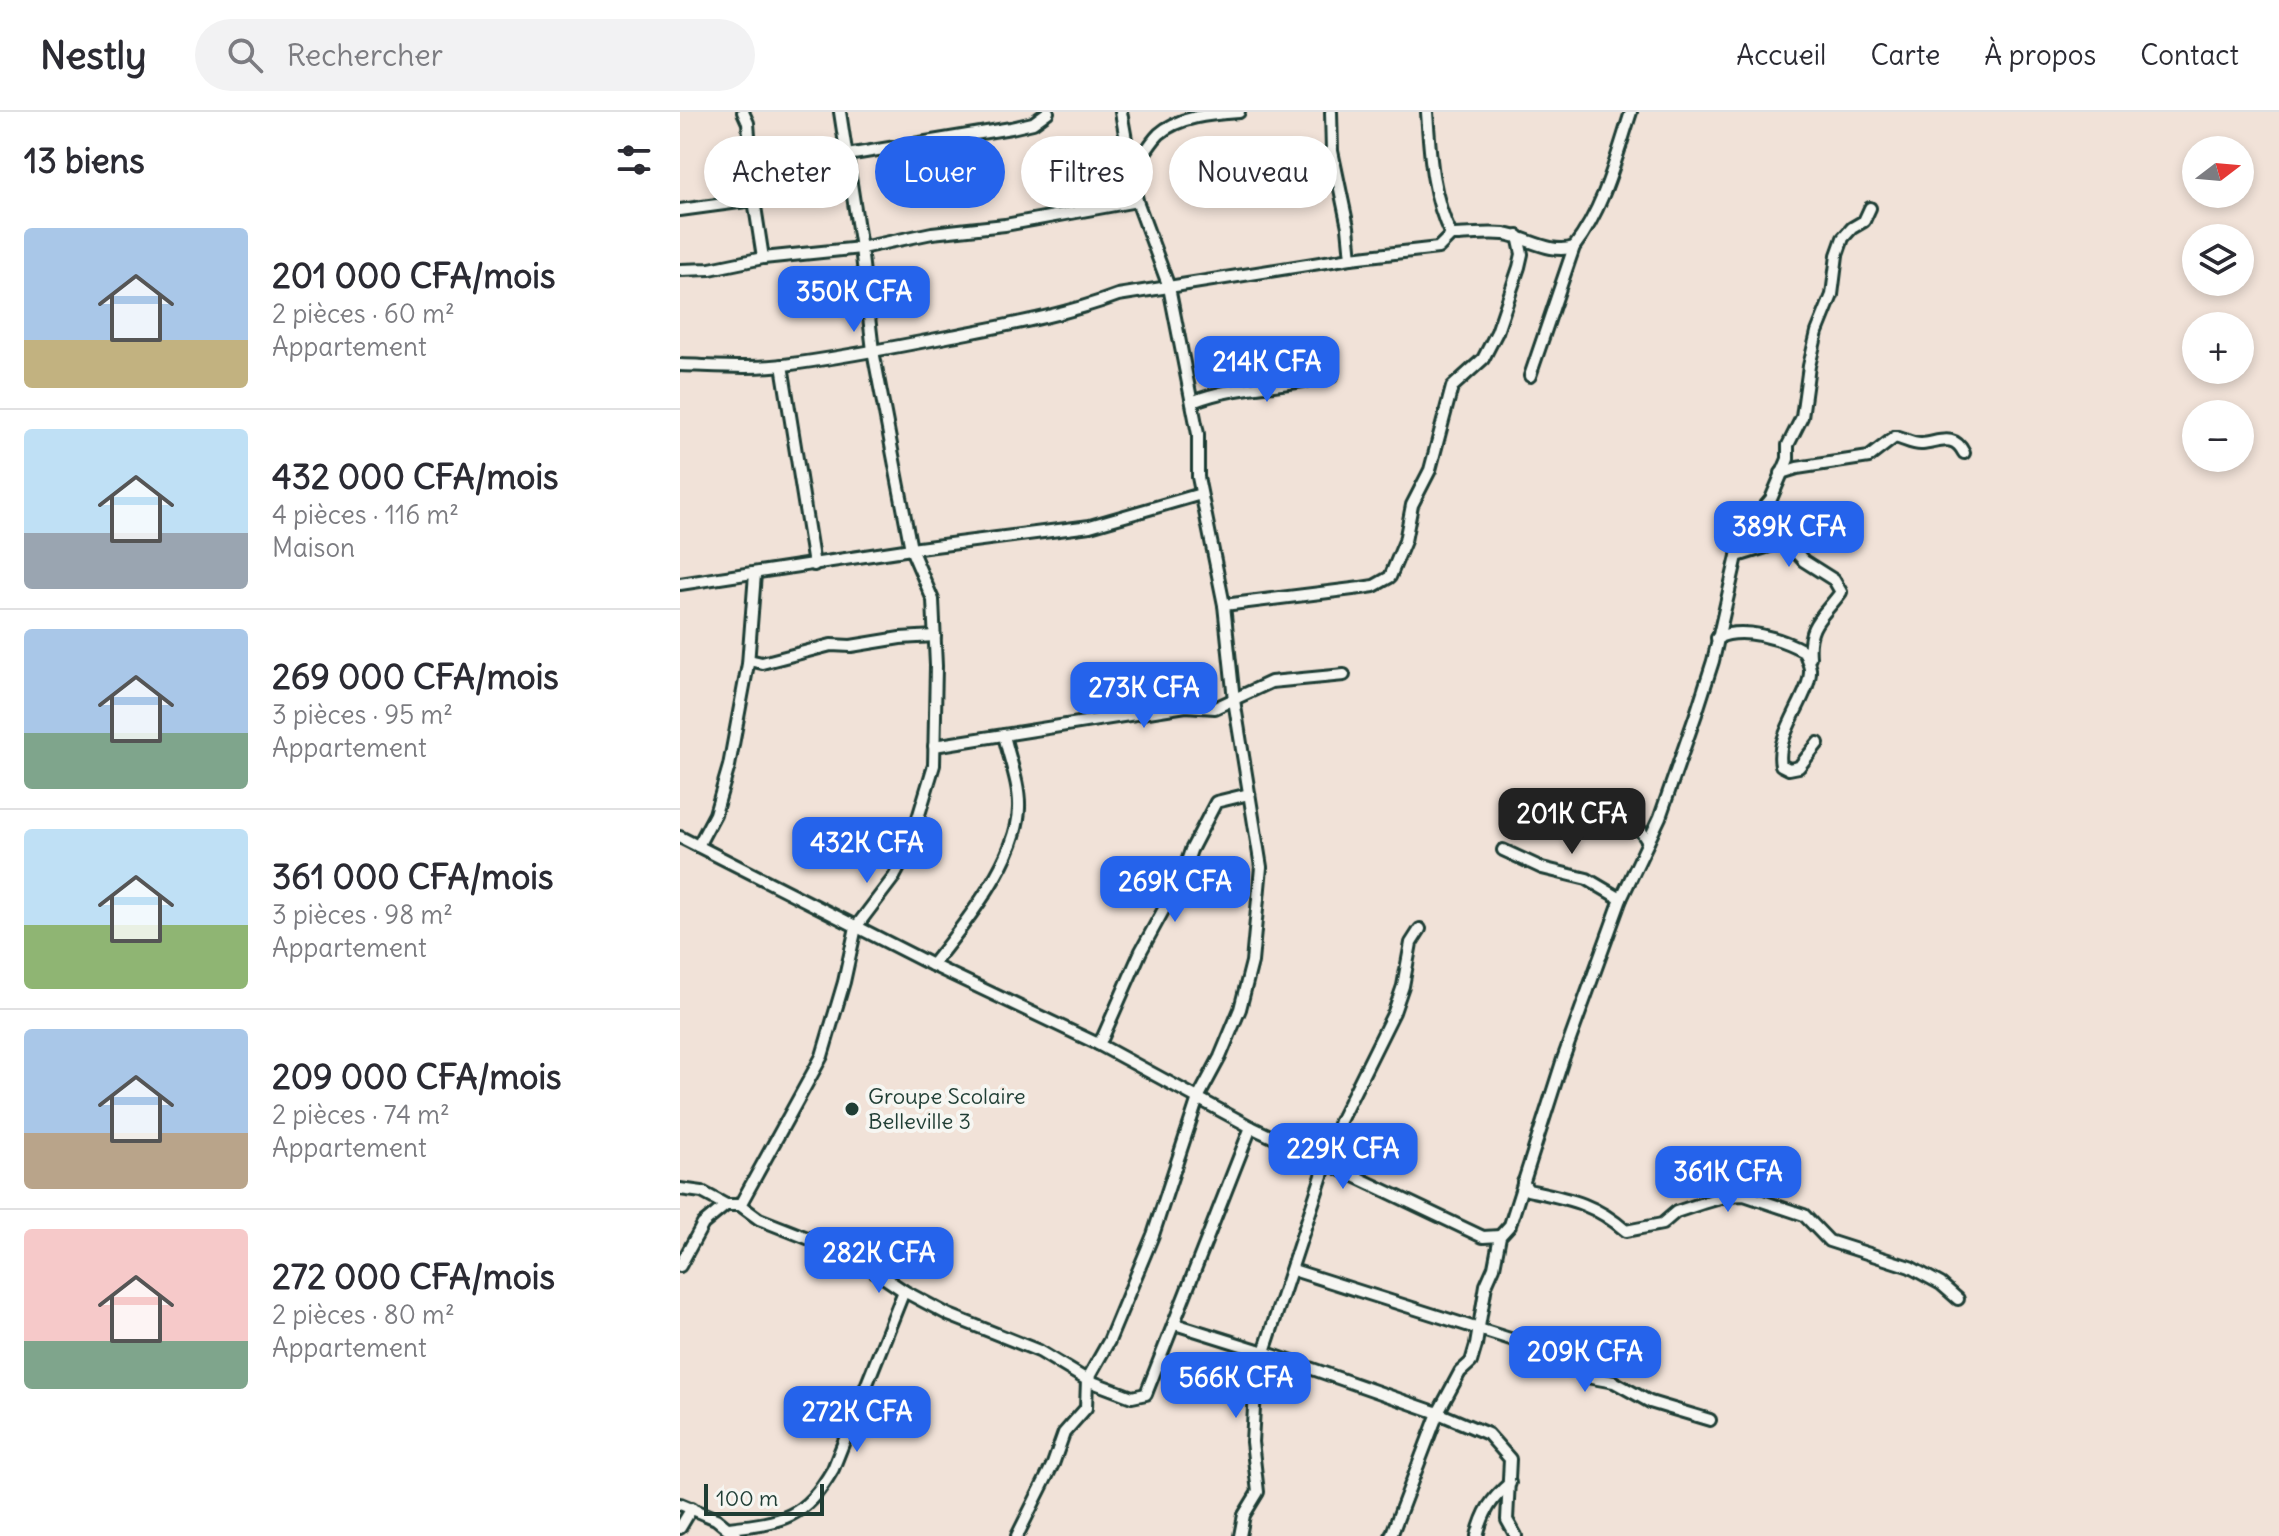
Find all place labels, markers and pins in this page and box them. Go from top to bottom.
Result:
pin: 350K CFA [771,266,937,334]
pin: 214K CFA [1184,336,1350,404]
pin: 389K CFA [1706,501,1872,569]
pin: 273K CFA [1061,662,1227,730]
pin: 201K CFA [1489,788,1655,856]
pin: 432K CFA [784,817,950,885]
pin: 269K CFA [1092,856,1258,924]
place label: Groupe Scolaire Belleville 3 [868,1082,1026,1135]
marker: Groupe Scolaire Belleville 3 [843,1100,861,1118]
pin: 229K CFA [1260,1123,1426,1191]
pin: 361K CFA [1645,1146,1811,1214]
pin: 282K CFA [796,1227,962,1295]
pin: 209K CFA [1502,1326,1668,1394]
pin: 566K CFA [1153,1352,1319,1420]
pin: 272K CFA [774,1386,940,1454]

